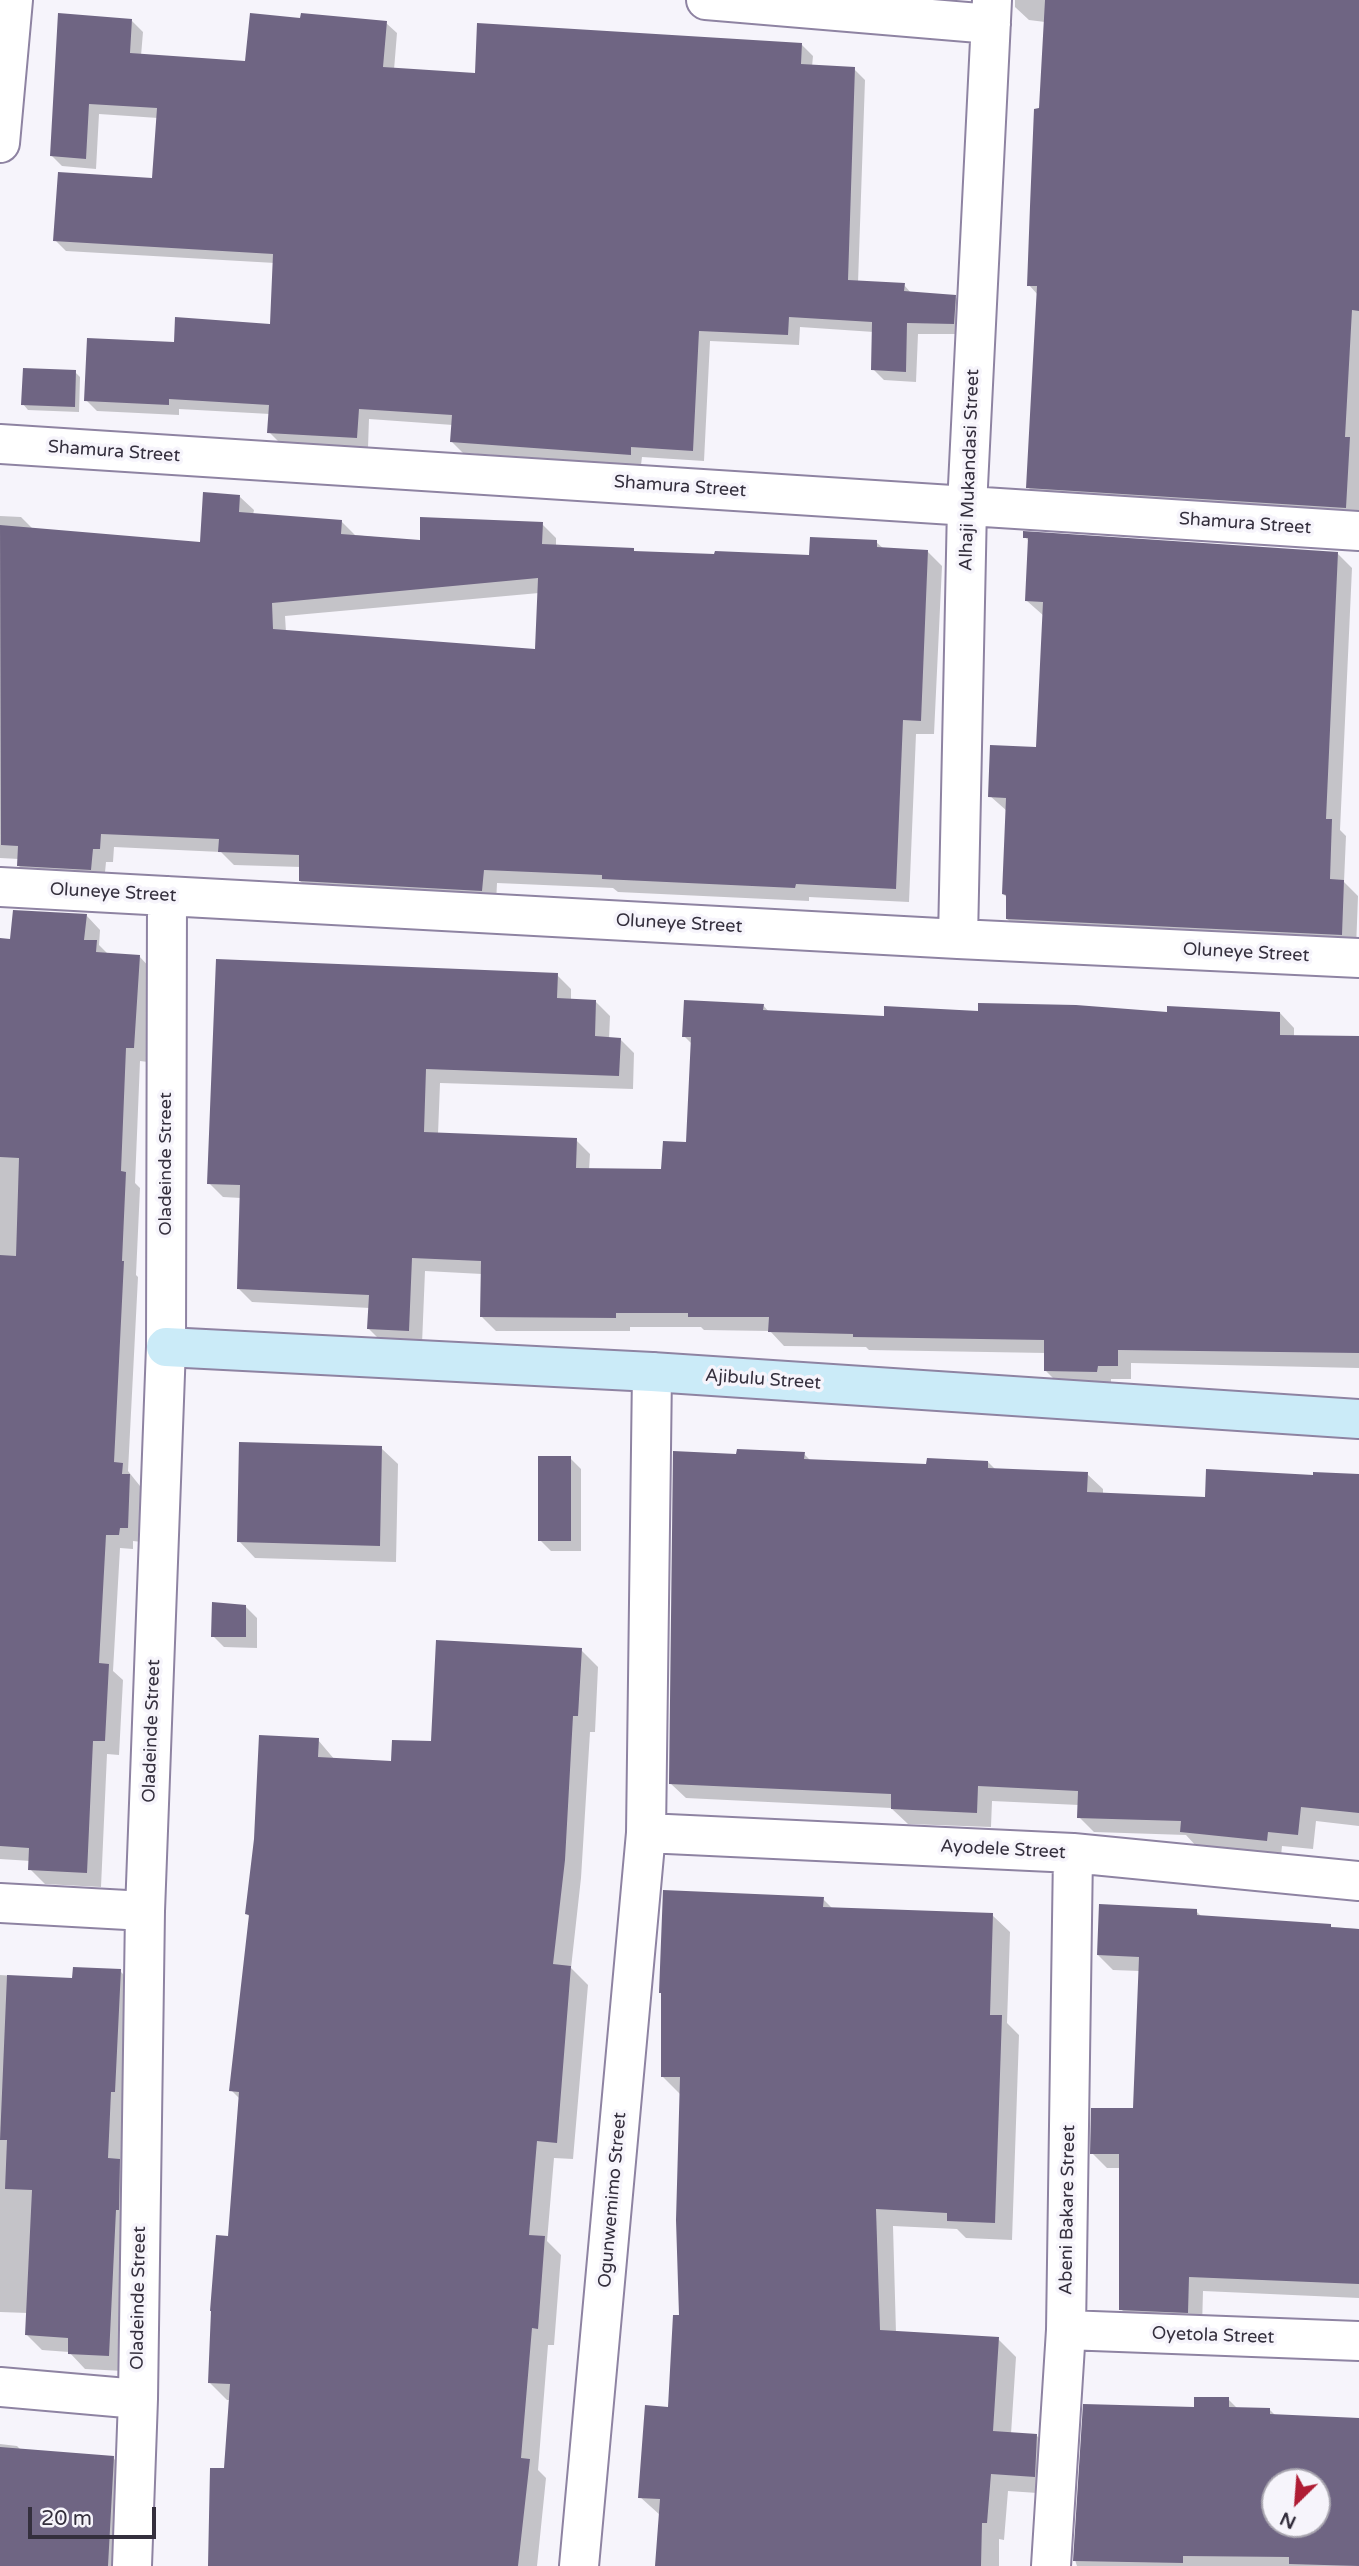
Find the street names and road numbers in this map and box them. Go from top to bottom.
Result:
street label: Alhaji Mukandasi Street [956,369,984,571]
street label: Shamura Street [47,437,181,467]
street label: Shamura Street [613,472,747,502]
street label: Shamura Street [1178,509,1312,539]
street label: Oluneye Street [49,879,177,907]
street label: Oluneye Street [615,910,743,938]
street label: Oluneye Street [1182,939,1310,967]
street label: Oladeinde Street [155,1092,177,1236]
street label: Ajibulu Street [704,1365,822,1395]
street label: Oladeinde Street [139,1659,165,1803]
street label: Ayodele Street [940,1836,1066,1864]
street label: Ogunwemimo Street [595,2111,631,2289]
street label: Abeni Bakare Street [1056,2125,1080,2295]
street label: Oladeinde Street [127,2226,151,2370]
street label: Oyetola Street [1151,2323,1275,2349]

